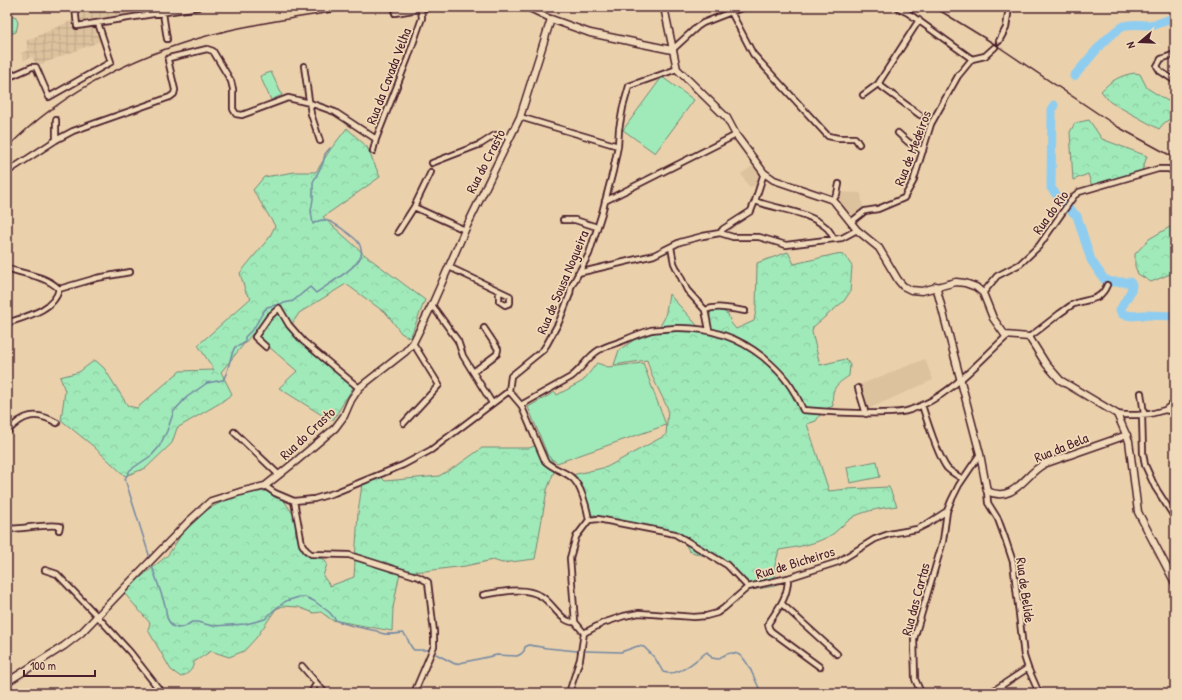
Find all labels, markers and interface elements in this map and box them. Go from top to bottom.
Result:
north arrow [1120,22,1160,62]
street label: Rua da Cavada Velha [361,25,415,127]
text: N [1123,40,1138,50]
street label: Rua de Medeiros [889,108,935,188]
street label: Rua do Crasto [461,125,509,196]
street label: Rua do Rio [1028,186,1073,238]
street label: Rua de Sousa Nogueira [532,227,594,337]
street label: Rua do Crasto [275,402,339,464]
street label: Rua da Bela [1031,427,1091,466]
street label: Rua de Bicheiros [753,541,837,583]
street label: Rua de Belide [1012,556,1040,624]
street label: Rua das Cartas [896,561,934,637]
scale bar [24,652,95,678]
text: 100 m [30,657,56,674]

